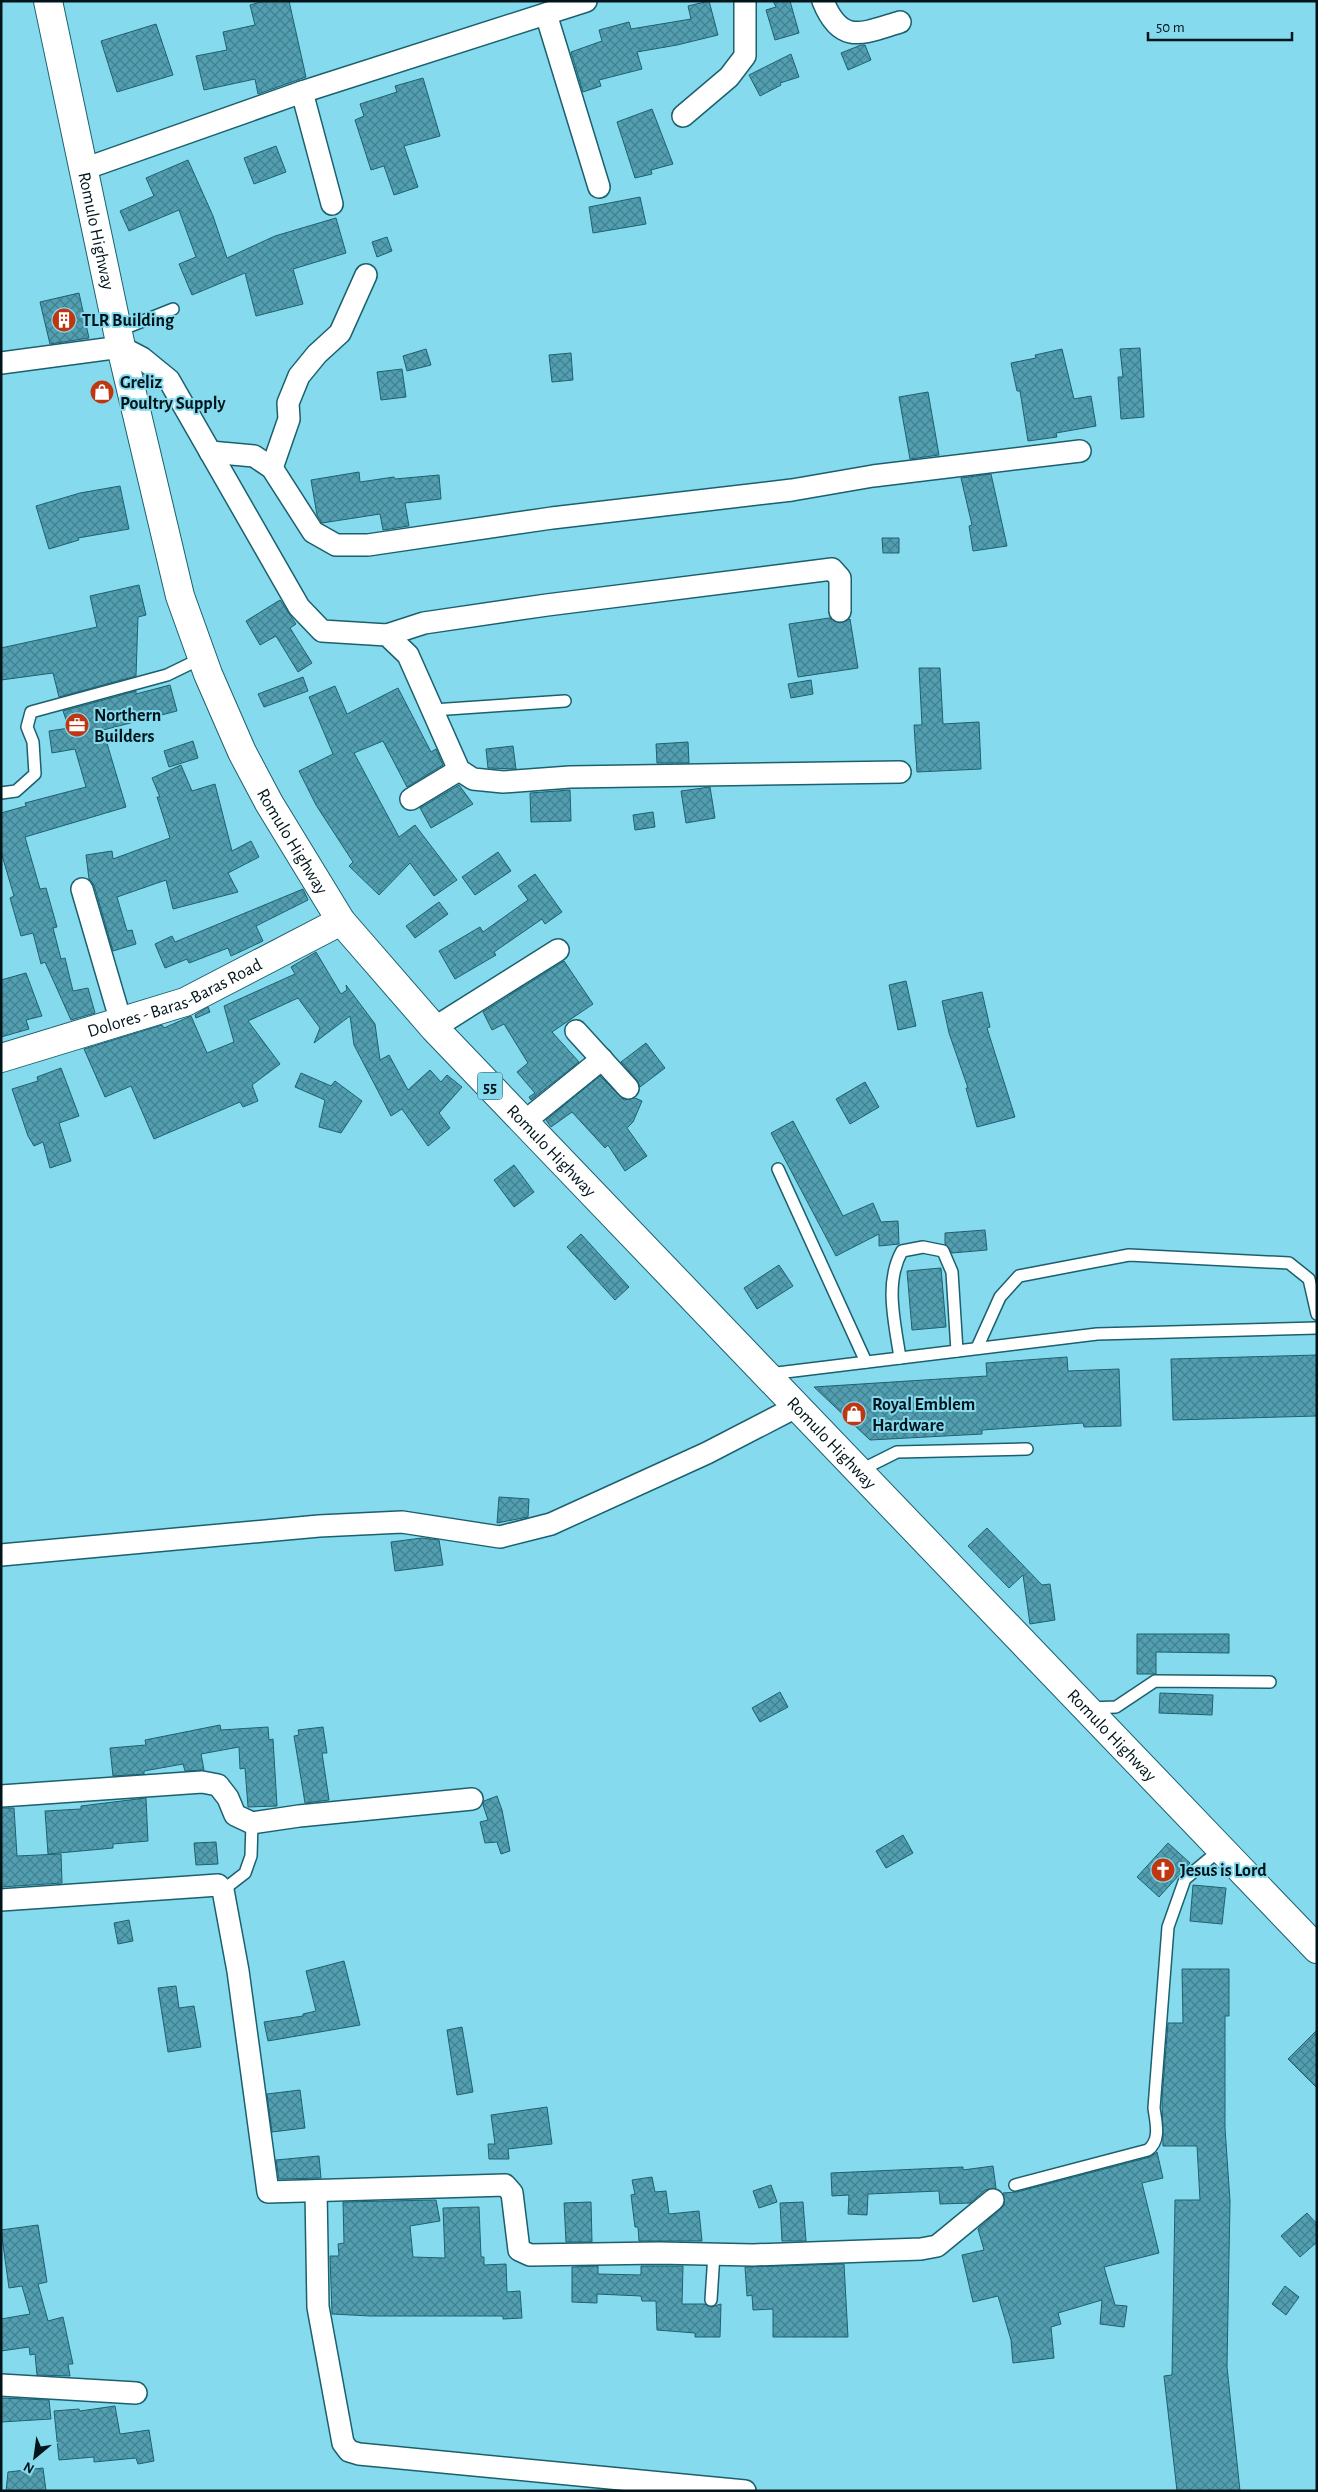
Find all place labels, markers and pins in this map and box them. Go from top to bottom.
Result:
building icon: TLR Building [51,307,77,333]
place label: TLR Building [82,312,175,330]
place label: Greliz Poultry Supply [120,374,226,413]
shop icon: Greliz Poultry Supply [89,379,115,405]
place label: Northern Builders [94,707,161,746]
office icon: Northern Builders [64,712,90,738]
place label: Royal Emblem Hardware [872,1396,975,1435]
shop icon: Royal Emblem Hardware [841,1401,867,1427]
church icon: Jesus is Lord [1150,1857,1176,1883]
place label: Jesus is Lord [1180,1862,1267,1880]

